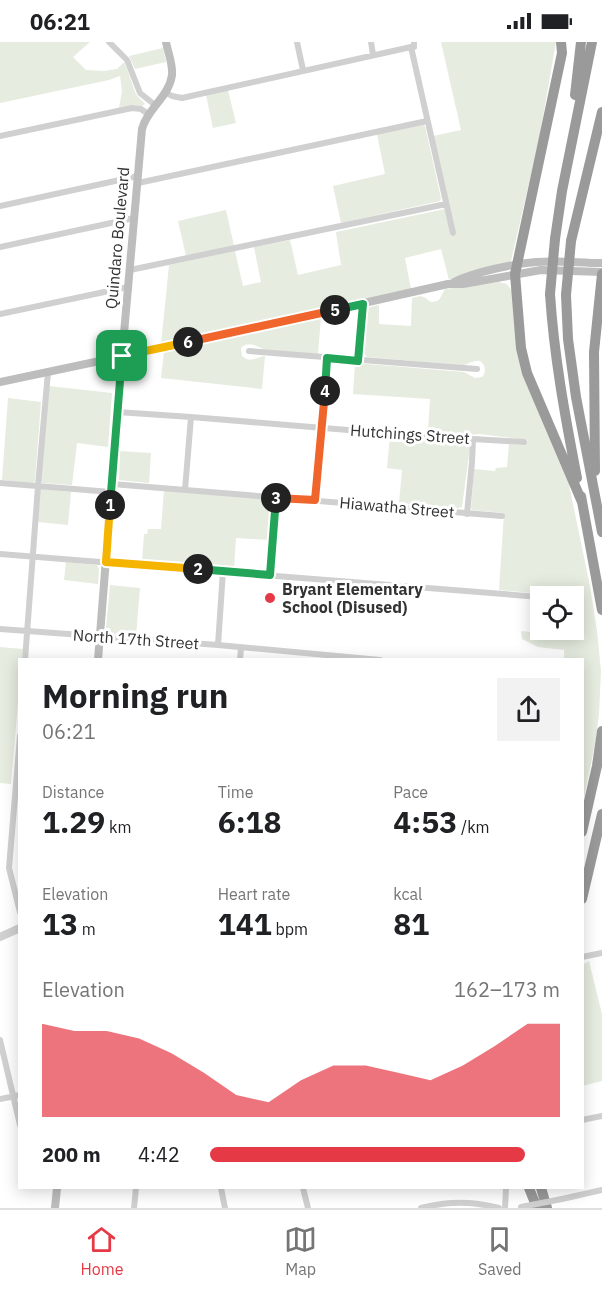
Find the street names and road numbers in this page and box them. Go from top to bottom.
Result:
street label: Quindaro Boulevard [101,166,133,310]
street label: Hutchings Street [349,420,471,448]
street label: Hiawatha Street [339,492,455,522]
street label: North 17th Street [72,625,200,653]

